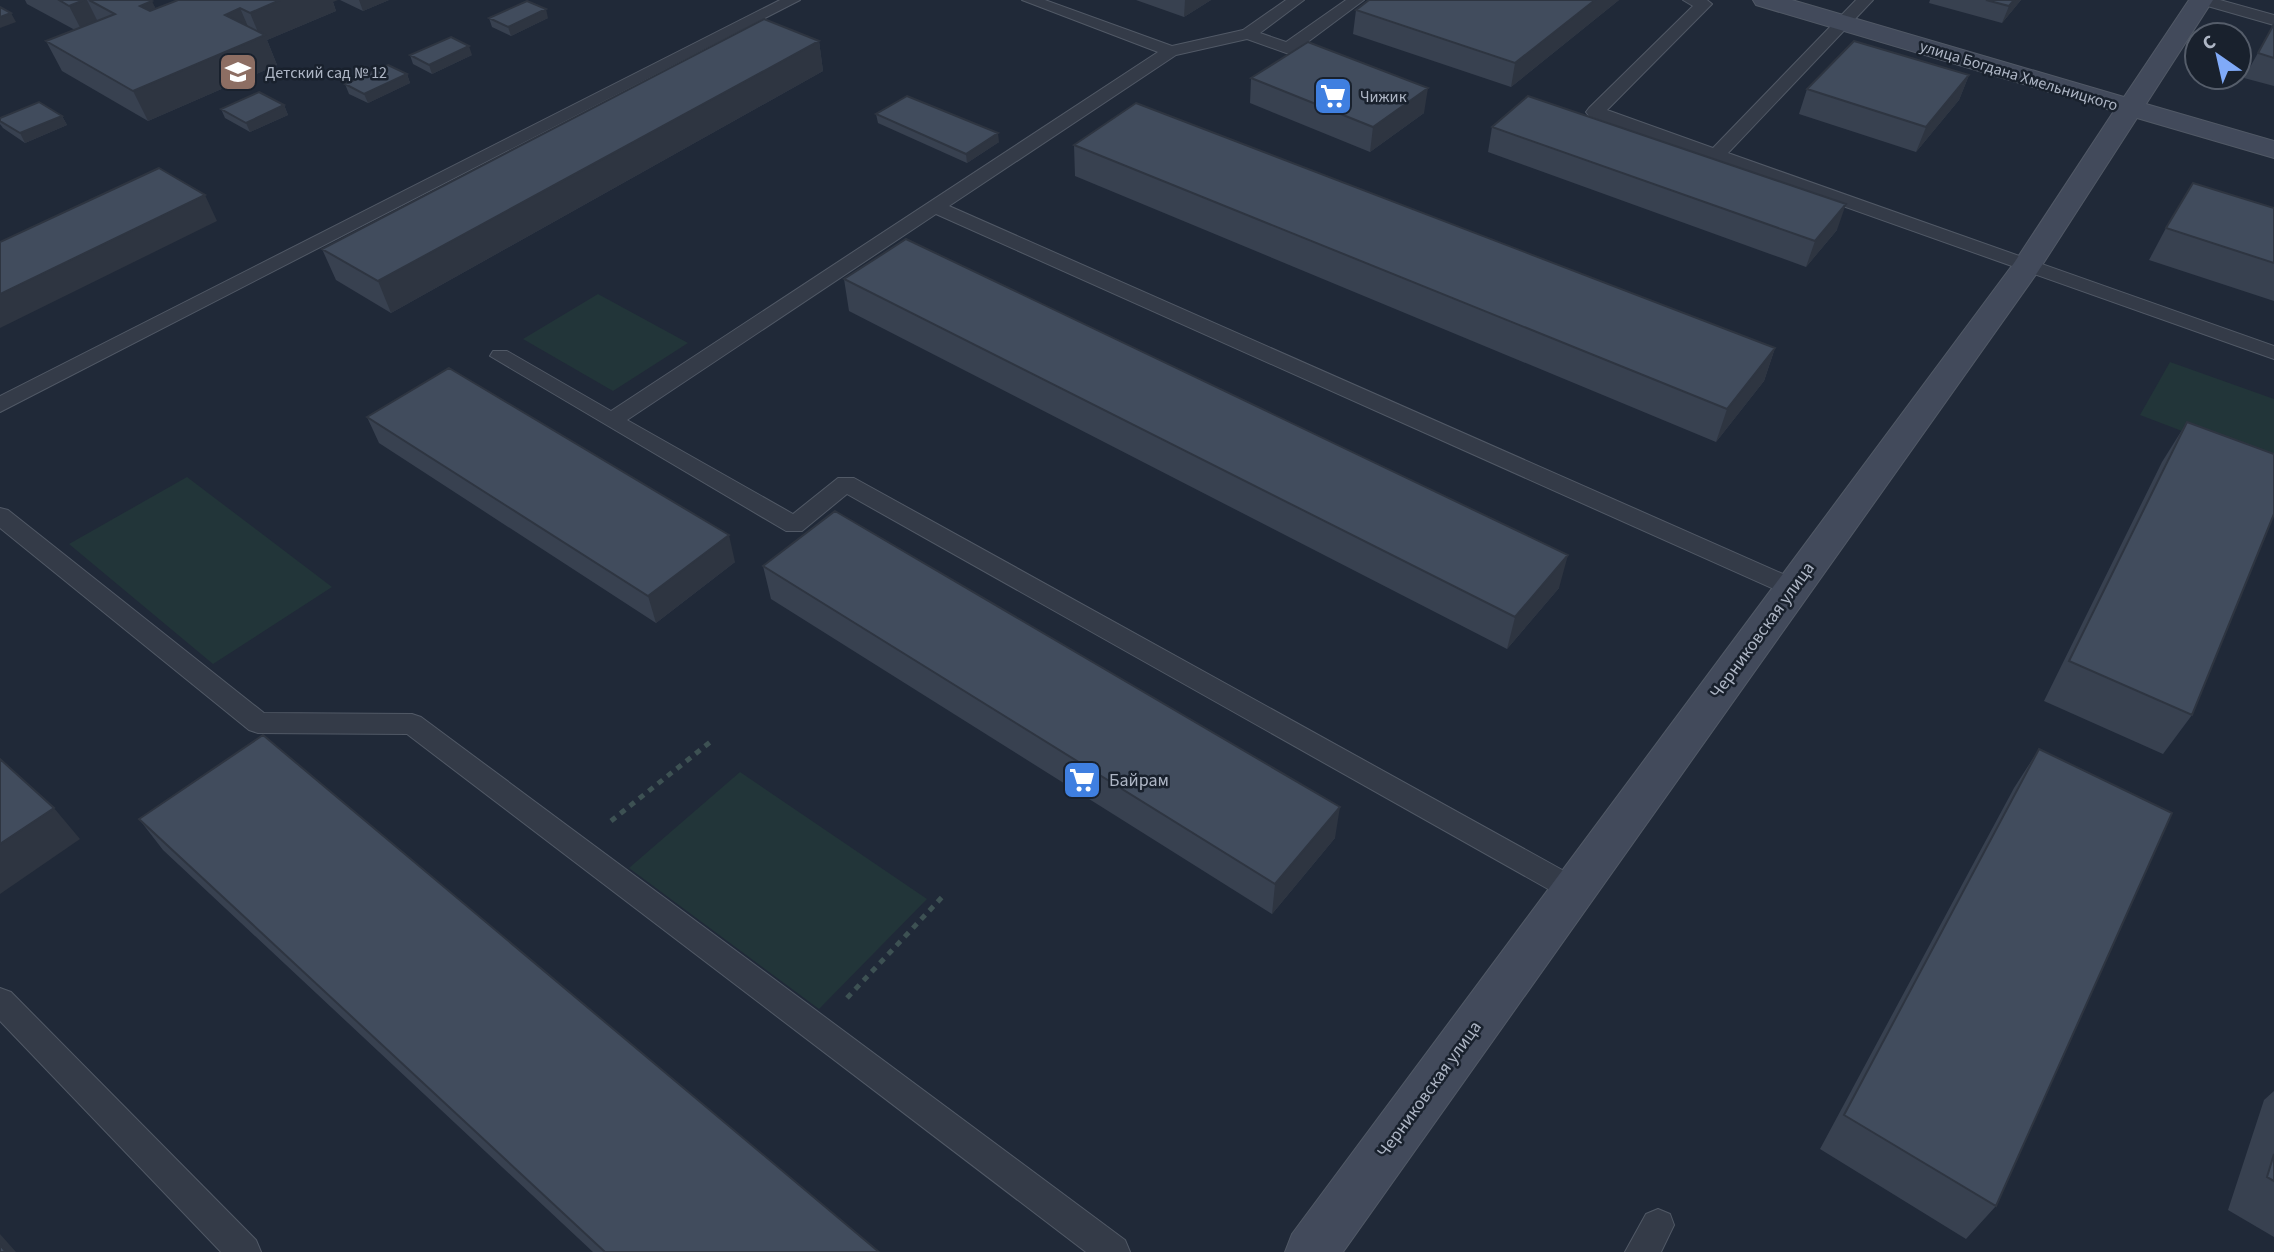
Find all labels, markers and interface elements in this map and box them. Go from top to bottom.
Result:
north arrow [2183,21,2253,91]
text: С [2197,29,2221,57]
street label: улица Богдана Хмельницкого [1917,35,2121,117]
school or university icon: Детский сад № 12 [217,51,259,93]
place label: Детский сад № 12 [265,62,387,84]
supermarket icon: Чижик [1312,75,1354,117]
place label: Чижик [1360,86,1407,108]
street label: Черниковская улица [1704,557,1821,704]
supermarket icon: Байрам [1061,759,1103,801]
place label: Байрам [1109,768,1169,793]
street label: Черниковская улица [1371,1016,1488,1163]

